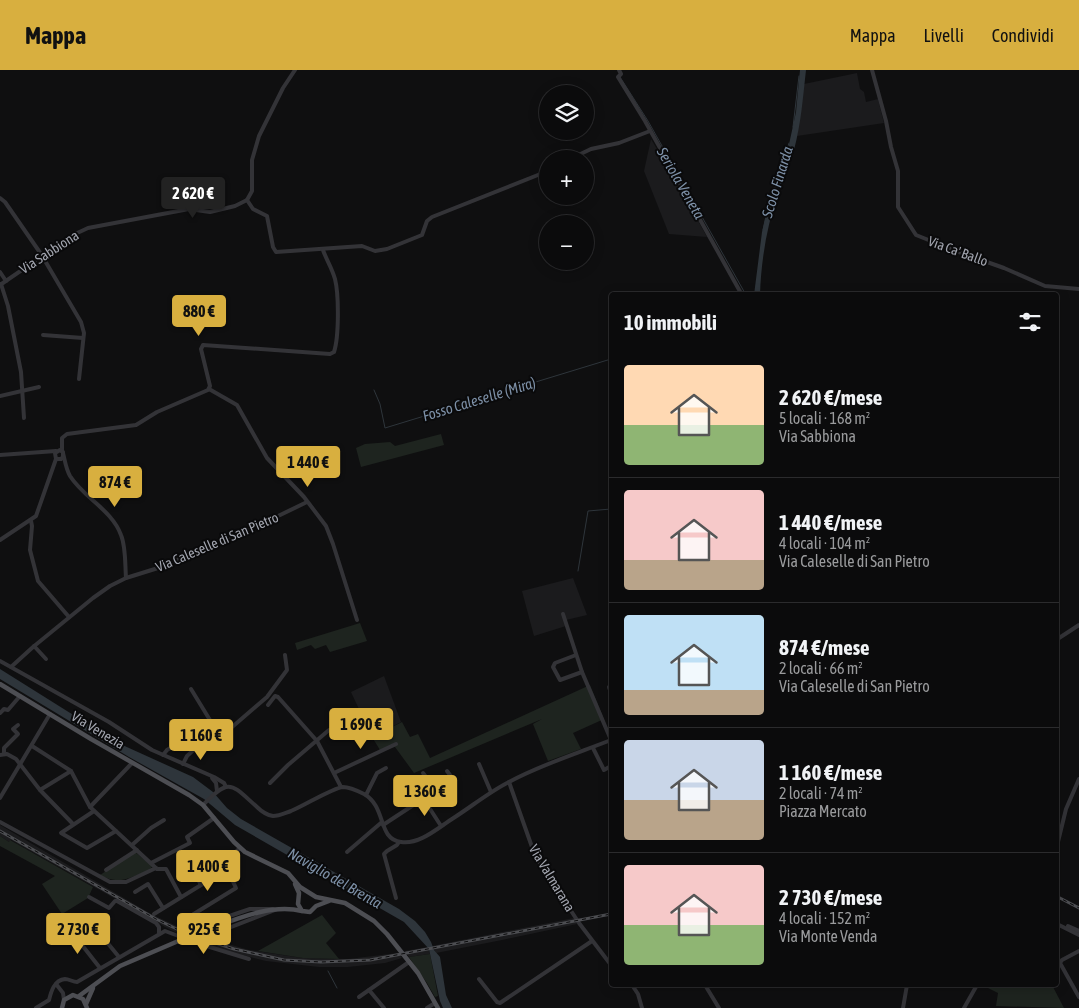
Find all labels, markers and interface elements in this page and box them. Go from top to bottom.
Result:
text: Mappa [25,22,86,49]
text: Mappa [850,25,896,46]
text: Livelli [924,25,964,46]
text: Condividi [992,25,1054,46]
map controls [539,85,594,270]
button: layers [539,85,594,140]
water label: Seriola Veneta [653,143,708,222]
water label: Scolo Finarda [758,144,796,221]
button: + [539,150,594,205]
pin: 2 620 € [147,176,239,219]
text: 2 620 € [172,184,214,202]
button: − [539,215,594,270]
street label: Via Sabbiona [16,227,82,277]
street label: Via Ca' Ballo [926,233,990,269]
pin: 880 € [164,294,234,337]
text: 880 € [183,302,215,320]
icon: filters [1016,308,1044,336]
text: 10 immobili [624,310,717,334]
water label: Fosso Caleselle (Mira) [421,374,537,424]
icon: home [664,385,724,445]
text: 2 620 €/mese [779,385,882,409]
text: 5 locali · 168 m² [779,409,870,427]
text: Via Sabbiona [779,427,856,445]
pin: 1 440 € [262,446,354,488]
text: 1 440 € [287,453,329,471]
pin: 874 € [80,466,150,508]
text: 874 € [99,473,131,491]
street label: Via Caleselle di San Pietro [153,509,281,575]
icon: home [664,510,724,570]
text: 1 440 €/mese [779,510,882,534]
text: 4 locali · 104 m² [779,534,870,552]
text: Via Caleselle di San Pietro [779,552,930,570]
icon: home [664,635,724,695]
text: 874 €/mese [779,635,870,659]
text: 2 locali · 66 m² [779,659,863,677]
text: Via Caleselle di San Pietro [779,677,930,695]
street label: Via Venezia [68,708,128,752]
pin: 1 690 € [315,708,407,750]
text: 1 690 € [340,715,382,733]
pin: 1 160 € [155,718,247,761]
text: 1 160 € [180,726,222,744]
icon: home [664,760,724,820]
text: 1 160 €/mese [779,760,882,784]
pin: 1 360 € [379,774,471,817]
text: 1 360 € [404,782,446,800]
text: 2 locali · 74 m² [779,784,863,802]
text: Piazza Mercato [779,802,867,820]
street label: Via Valmarana [526,842,578,914]
water label: Naviglio del Brenta [285,844,385,912]
pin: 1 400 € [162,850,254,892]
text: 1 400 € [187,857,229,875]
icon: home [664,885,724,945]
text: 2 730 €/mese [779,885,882,909]
text: 4 locali · 152 m² [779,909,870,927]
pin: 2 730 € [32,912,124,955]
pin: 925 € [169,912,239,955]
text: 2 730 € [57,920,99,938]
text: 925 € [188,920,220,938]
text: Via Monte Venda [779,927,877,945]

